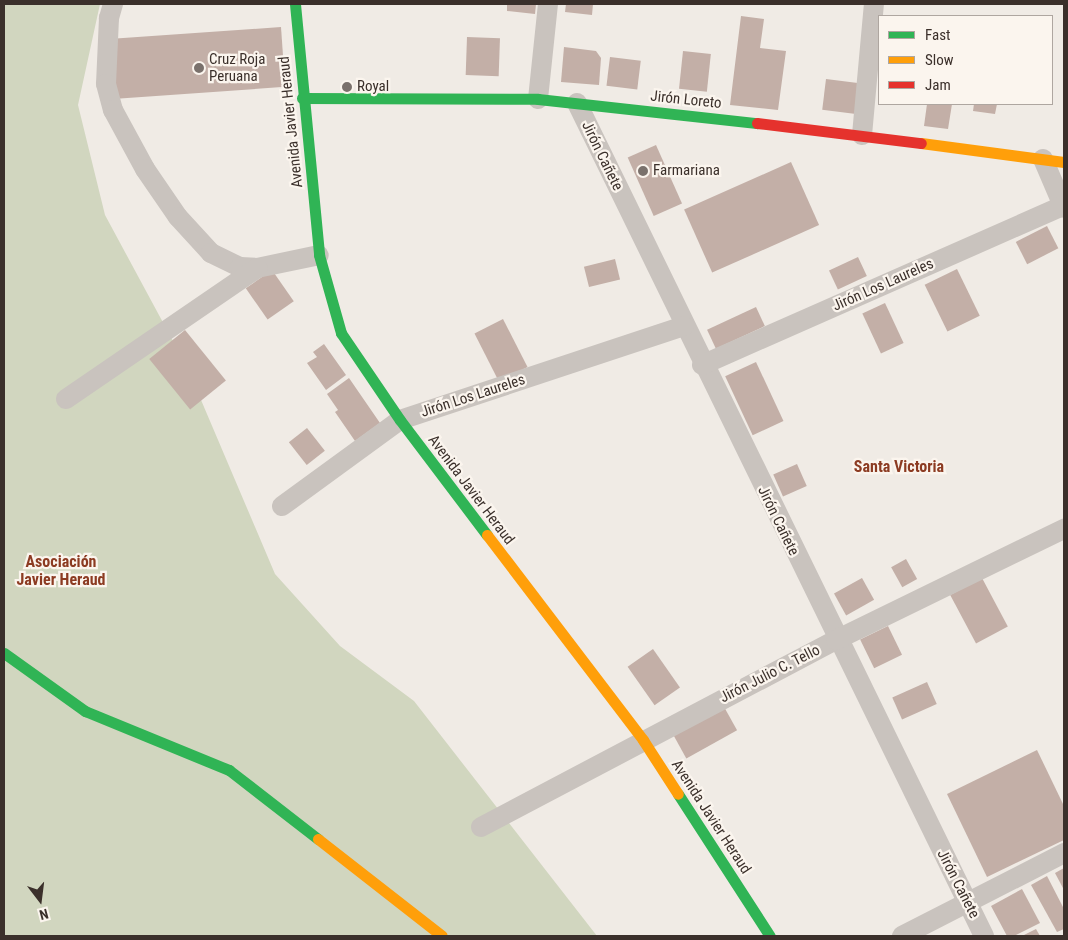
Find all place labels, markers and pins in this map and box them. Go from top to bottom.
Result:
place label: Cruz Roja Peruana [209,50,265,85]
marker: Cruz Roja Peruana [193,62,205,74]
place label: Royal [357,78,389,96]
marker: Royal [341,81,353,93]
place label: Farmariana [653,162,720,180]
marker: Farmariana [637,165,649,177]

